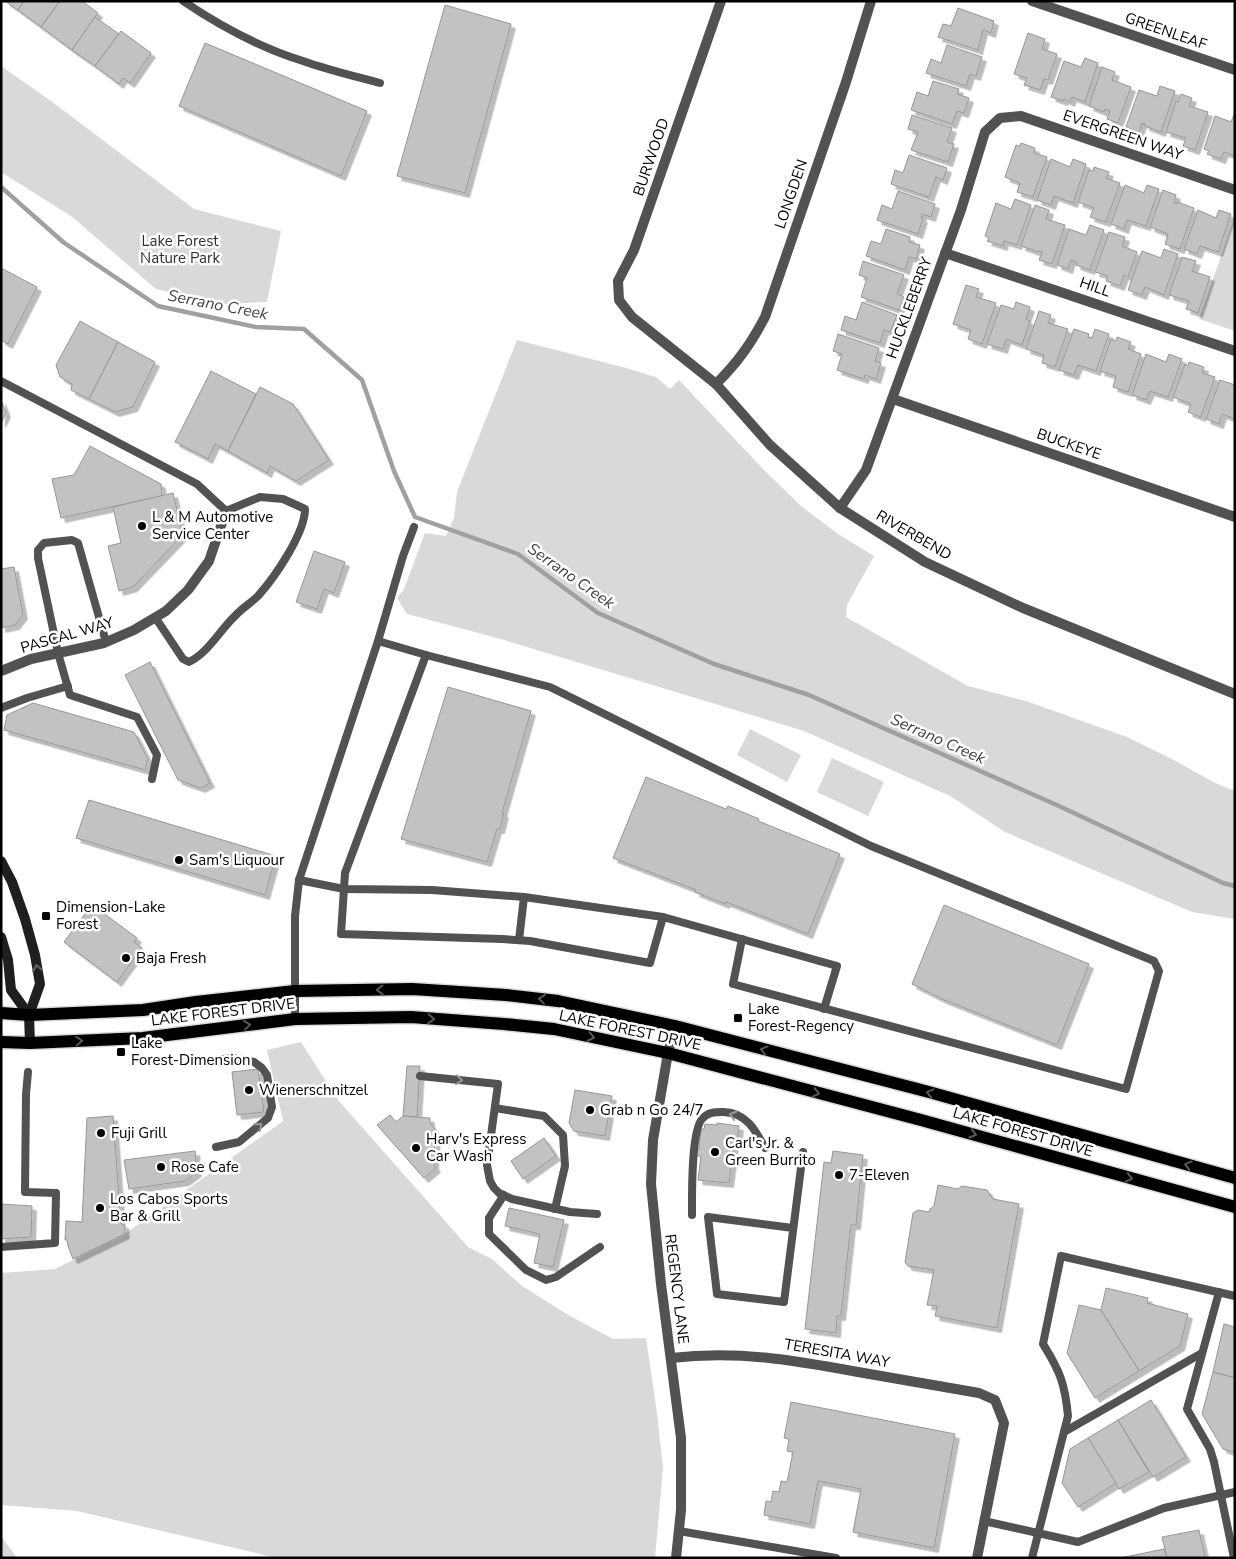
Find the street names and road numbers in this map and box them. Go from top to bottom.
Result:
street label: GREENLEAF [1122,8,1210,54]
street label: EVERGREEN WAY [1060,105,1187,165]
street label: BURWOOD [628,115,674,199]
street label: LONGDEN [770,157,812,231]
street label: HUCKLEBERRY [881,254,937,361]
street label: HILL [1077,272,1113,302]
street label: BUCKEYE [1034,424,1104,464]
street label: RIVERBEND [873,505,955,565]
street label: PASCAL WAY [18,612,117,658]
street label: LAKE FOREST DRIVE [150,993,296,1031]
street label: LAKE FOREST DRIVE [557,1005,703,1055]
street label: LAKE FOREST DRIVE [951,1102,1095,1162]
street label: REGENCY LANE [660,1233,694,1345]
street label: TERESITA WAY [783,1334,892,1372]

